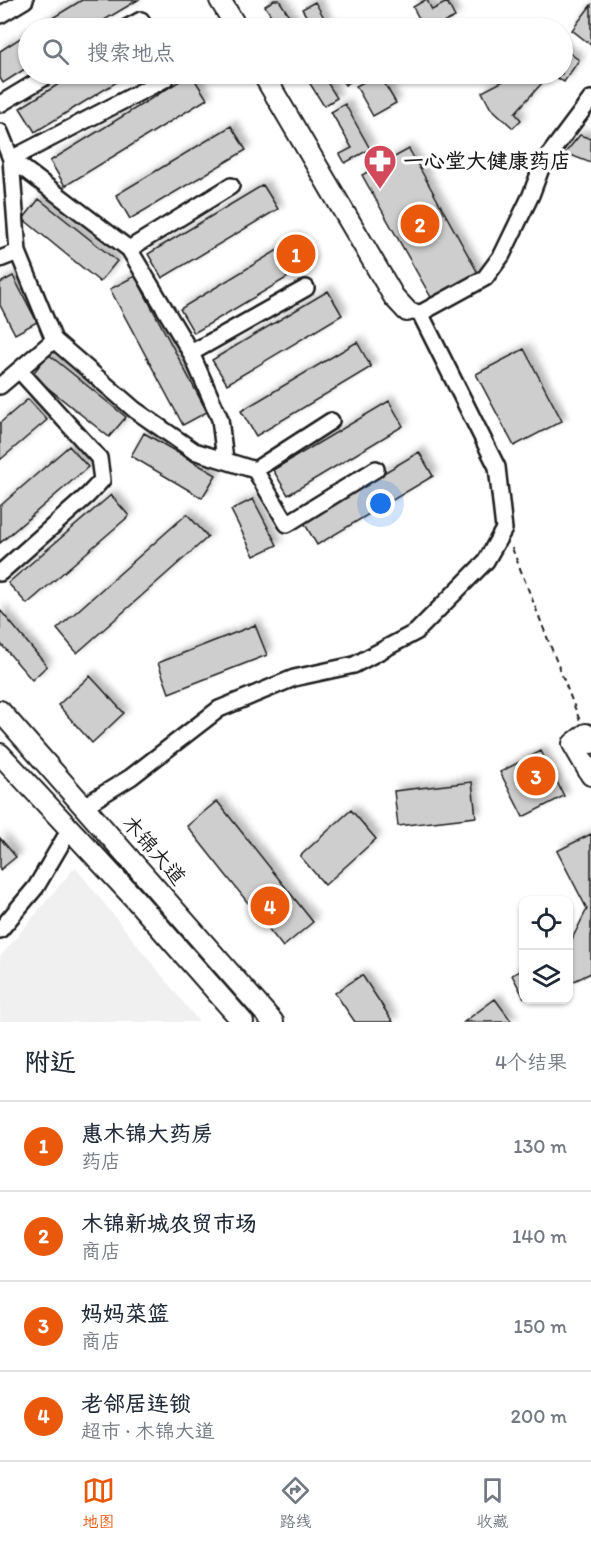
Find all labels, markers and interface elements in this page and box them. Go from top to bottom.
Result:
search box [18,18,573,84]
icon: search [39,35,72,68]
text: 搜索地点 [87,39,175,66]
pharmacy icon: 一心堂大健康药店 [362,143,398,190]
place label: 一心堂大健康药店 [403,148,571,173]
pin: 2 [400,202,440,246]
pin: 1 [276,232,316,276]
your location [366,489,395,518]
pin: 3 [516,754,556,798]
street label: 木锦大道 [117,810,191,890]
pin: 4 [250,884,290,928]
map controls [519,896,573,1004]
button: locate [519,896,573,950]
button: layers [519,950,573,1004]
text: 附近 [24,1046,76,1078]
text: 4个结果 [495,1050,567,1074]
text: 惠木锦大药房 [81,1120,213,1147]
text: 1 [39,1134,48,1158]
text: 130 m [513,1134,567,1158]
text: 药店 [81,1149,121,1173]
text: 木锦新城农贸市场 [81,1210,257,1237]
text: 2 [38,1224,49,1248]
text: 140 m [512,1224,567,1248]
text: 商店 [81,1239,121,1263]
text: 妈妈菜篮 [81,1300,169,1327]
text: 3 [38,1314,49,1338]
text: 150 m [514,1314,567,1338]
text: 商店 [81,1329,121,1353]
text: 老邻居连锁 [81,1390,191,1417]
text: 4 [37,1404,50,1428]
text: 200 m [511,1404,567,1428]
text: 超市 · 木锦大道 [81,1419,215,1443]
tab: 地图 [82,1474,115,1532]
tab: 路线 [279,1474,312,1532]
tab: 收藏 [476,1474,509,1532]

